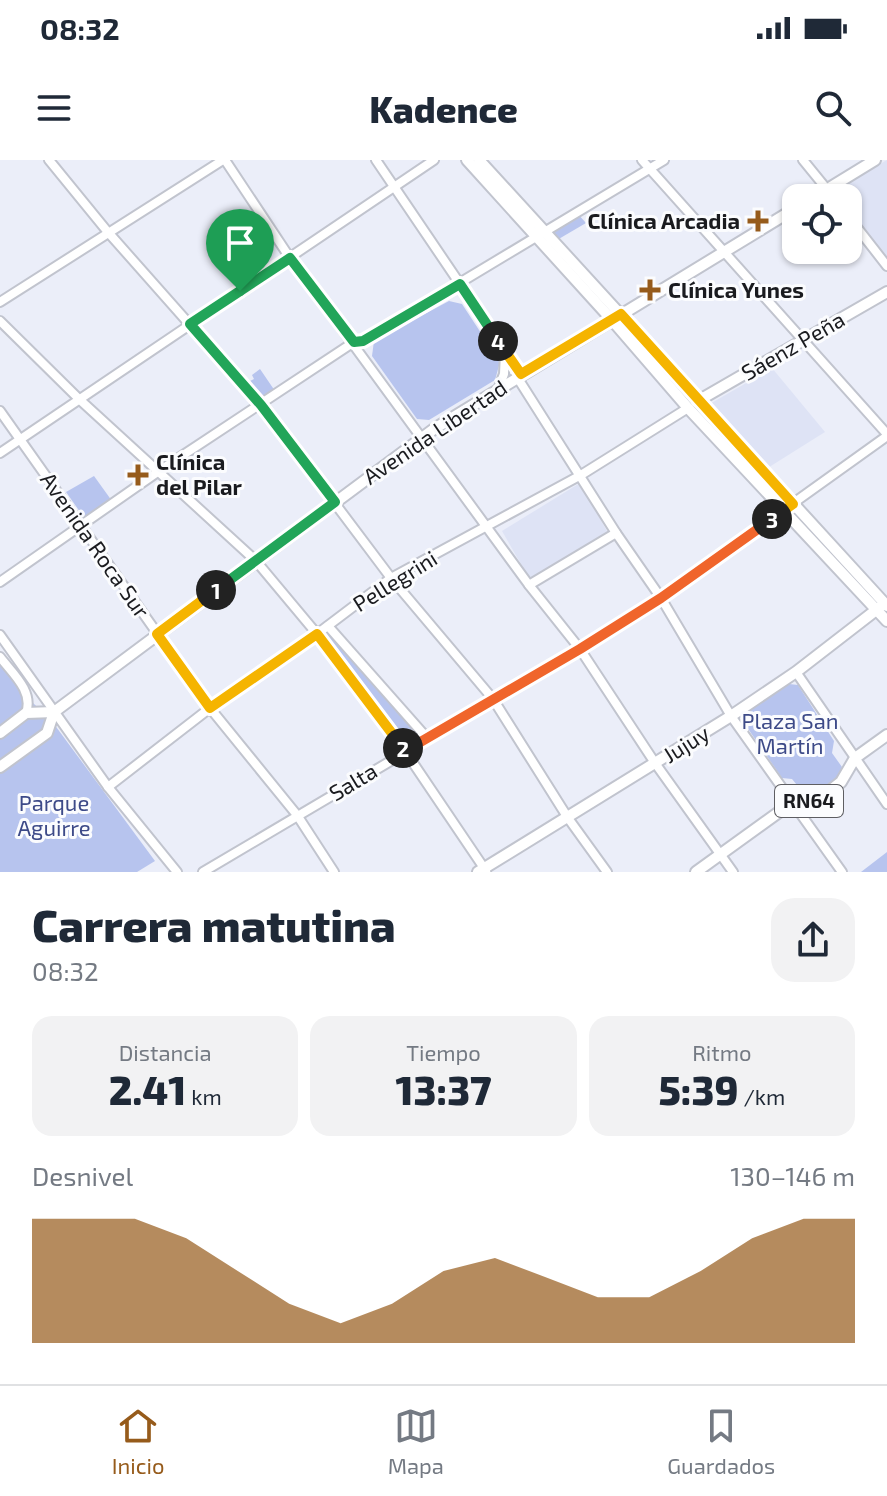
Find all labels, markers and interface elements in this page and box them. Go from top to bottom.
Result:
text: 08:32 [40,10,120,46]
icon: menu [32,86,76,130]
icon: search [811,86,855,130]
text: Kadence [369,87,518,130]
map controls [782,184,862,264]
button: locate [782,184,862,264]
place label: Clínica Arcadia [587,207,740,233]
pin [206,209,274,291]
marker: Clínica Arcadia [747,210,769,232]
icon: arrive [218,221,262,265]
place label: Clínica Yunes [668,276,804,302]
marker: Clínica Yunes [639,279,661,301]
street label: Sáenz Peña [736,305,849,385]
pin: 4 [478,321,518,361]
text: 4 [491,328,505,354]
street label: Avenida Libertad [358,374,511,489]
place label: Clínica del Pilar [156,448,242,499]
marker: Clínica del Pilar [127,464,149,486]
street label: Avenida Roca Sur [36,467,156,622]
pin: 3 [752,499,792,539]
text: 3 [766,506,778,532]
street label: Pellegrini [348,544,441,616]
pin: 1 [196,570,236,610]
text: 1 [211,577,221,603]
park label: Plaza San Martín [742,707,839,758]
street label: Jujuy [658,719,714,768]
pin: 2 [383,728,423,768]
text: 2 [397,735,409,761]
street label: Salta [324,757,381,805]
road number: RN64 [775,785,843,817]
park label: Parque Aguirre [17,789,91,840]
text: Carrera matutina [32,898,396,951]
button: share [771,898,855,982]
text: 08:32 [32,955,99,986]
text: Distancia [119,1039,212,1065]
text: Tiempo [406,1039,481,1065]
text: Ritmo [692,1039,751,1065]
text: 2.41 [109,1065,186,1113]
text: 13:37 [395,1065,492,1113]
text: 5:39 [658,1065,738,1113]
text: km [186,1083,222,1109]
text: /km [738,1083,785,1109]
text: Desnivel [32,1160,133,1191]
text: 130–146 m [730,1160,855,1191]
tab: Inicio [112,1404,164,1478]
tab: Mapa [388,1404,444,1478]
tab: Guardados [667,1404,775,1478]

